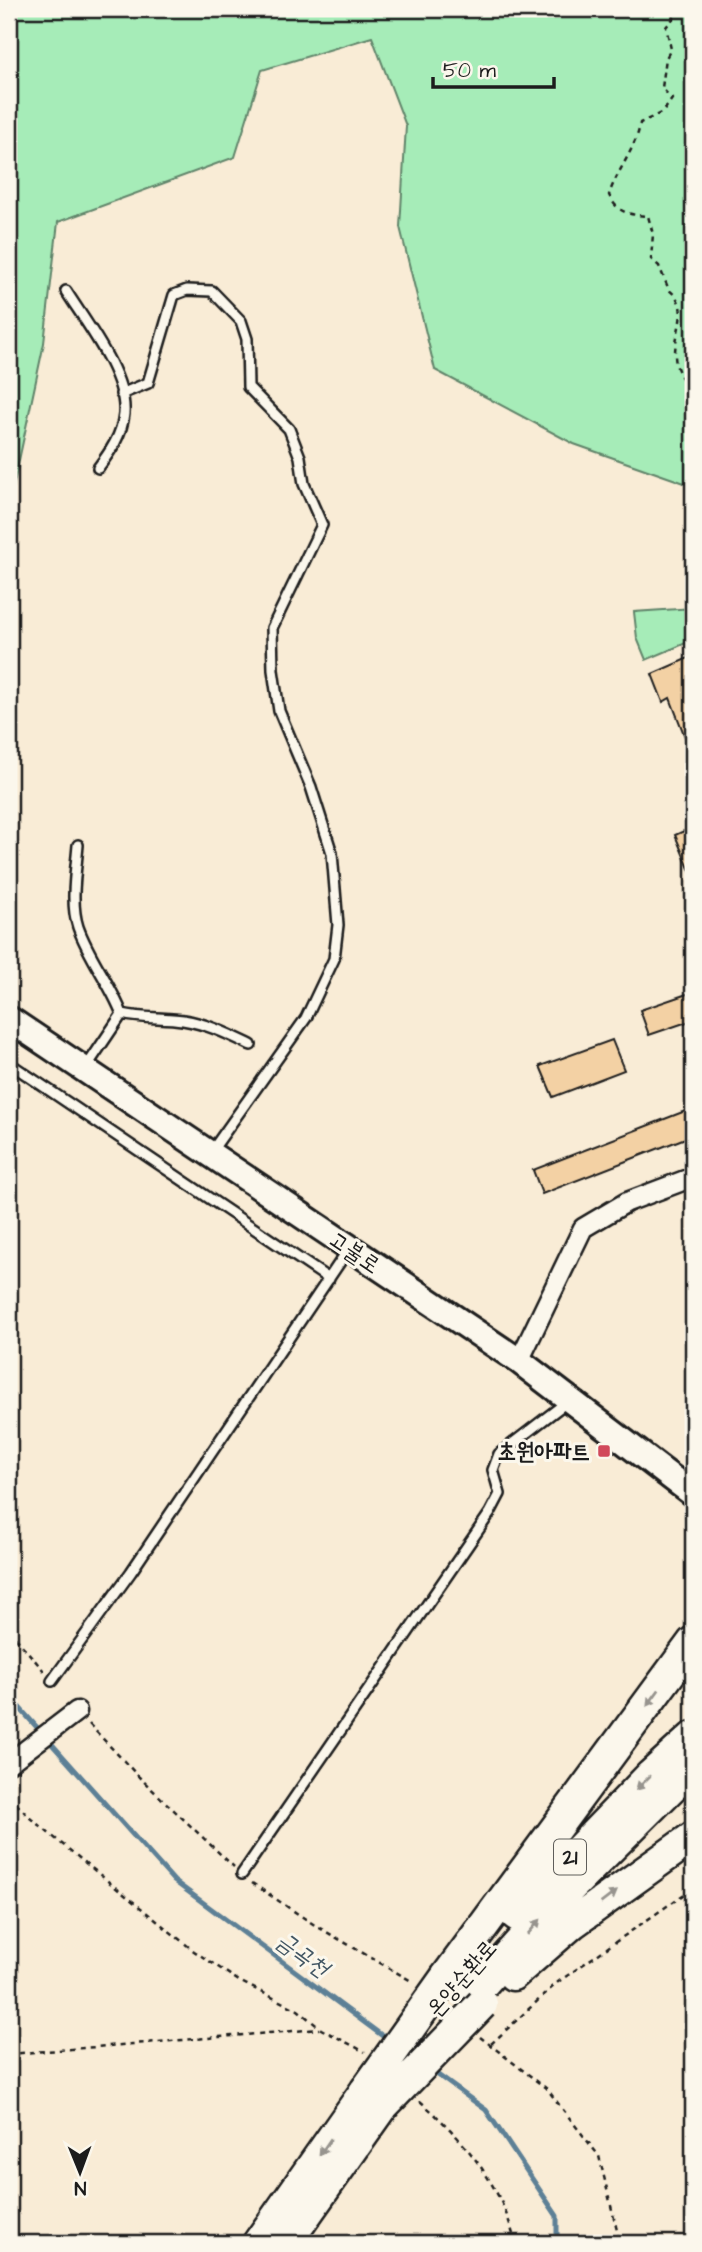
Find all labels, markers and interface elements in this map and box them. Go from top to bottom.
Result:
scale bar [433,46,553,90]
text: 50 m [443,56,497,85]
street label: 고불로 [322,1224,386,1282]
place label: 초원아파트 [497,1436,590,1468]
marker: 초원아파트 [596,1443,612,1459]
one-way arrow [646,1689,660,1707]
one-way arrow [636,1774,652,1791]
road number: 21 [554,1840,586,1874]
one-way arrow [600,1890,618,1904]
one-way arrow [526,1918,542,1936]
water label: 금곡천 [269,1924,338,1987]
street label: 온양순환로 [419,1933,504,2024]
north arrow [46,2136,116,2206]
one-way arrow [318,2138,332,2156]
text: N [74,2174,86,2201]

